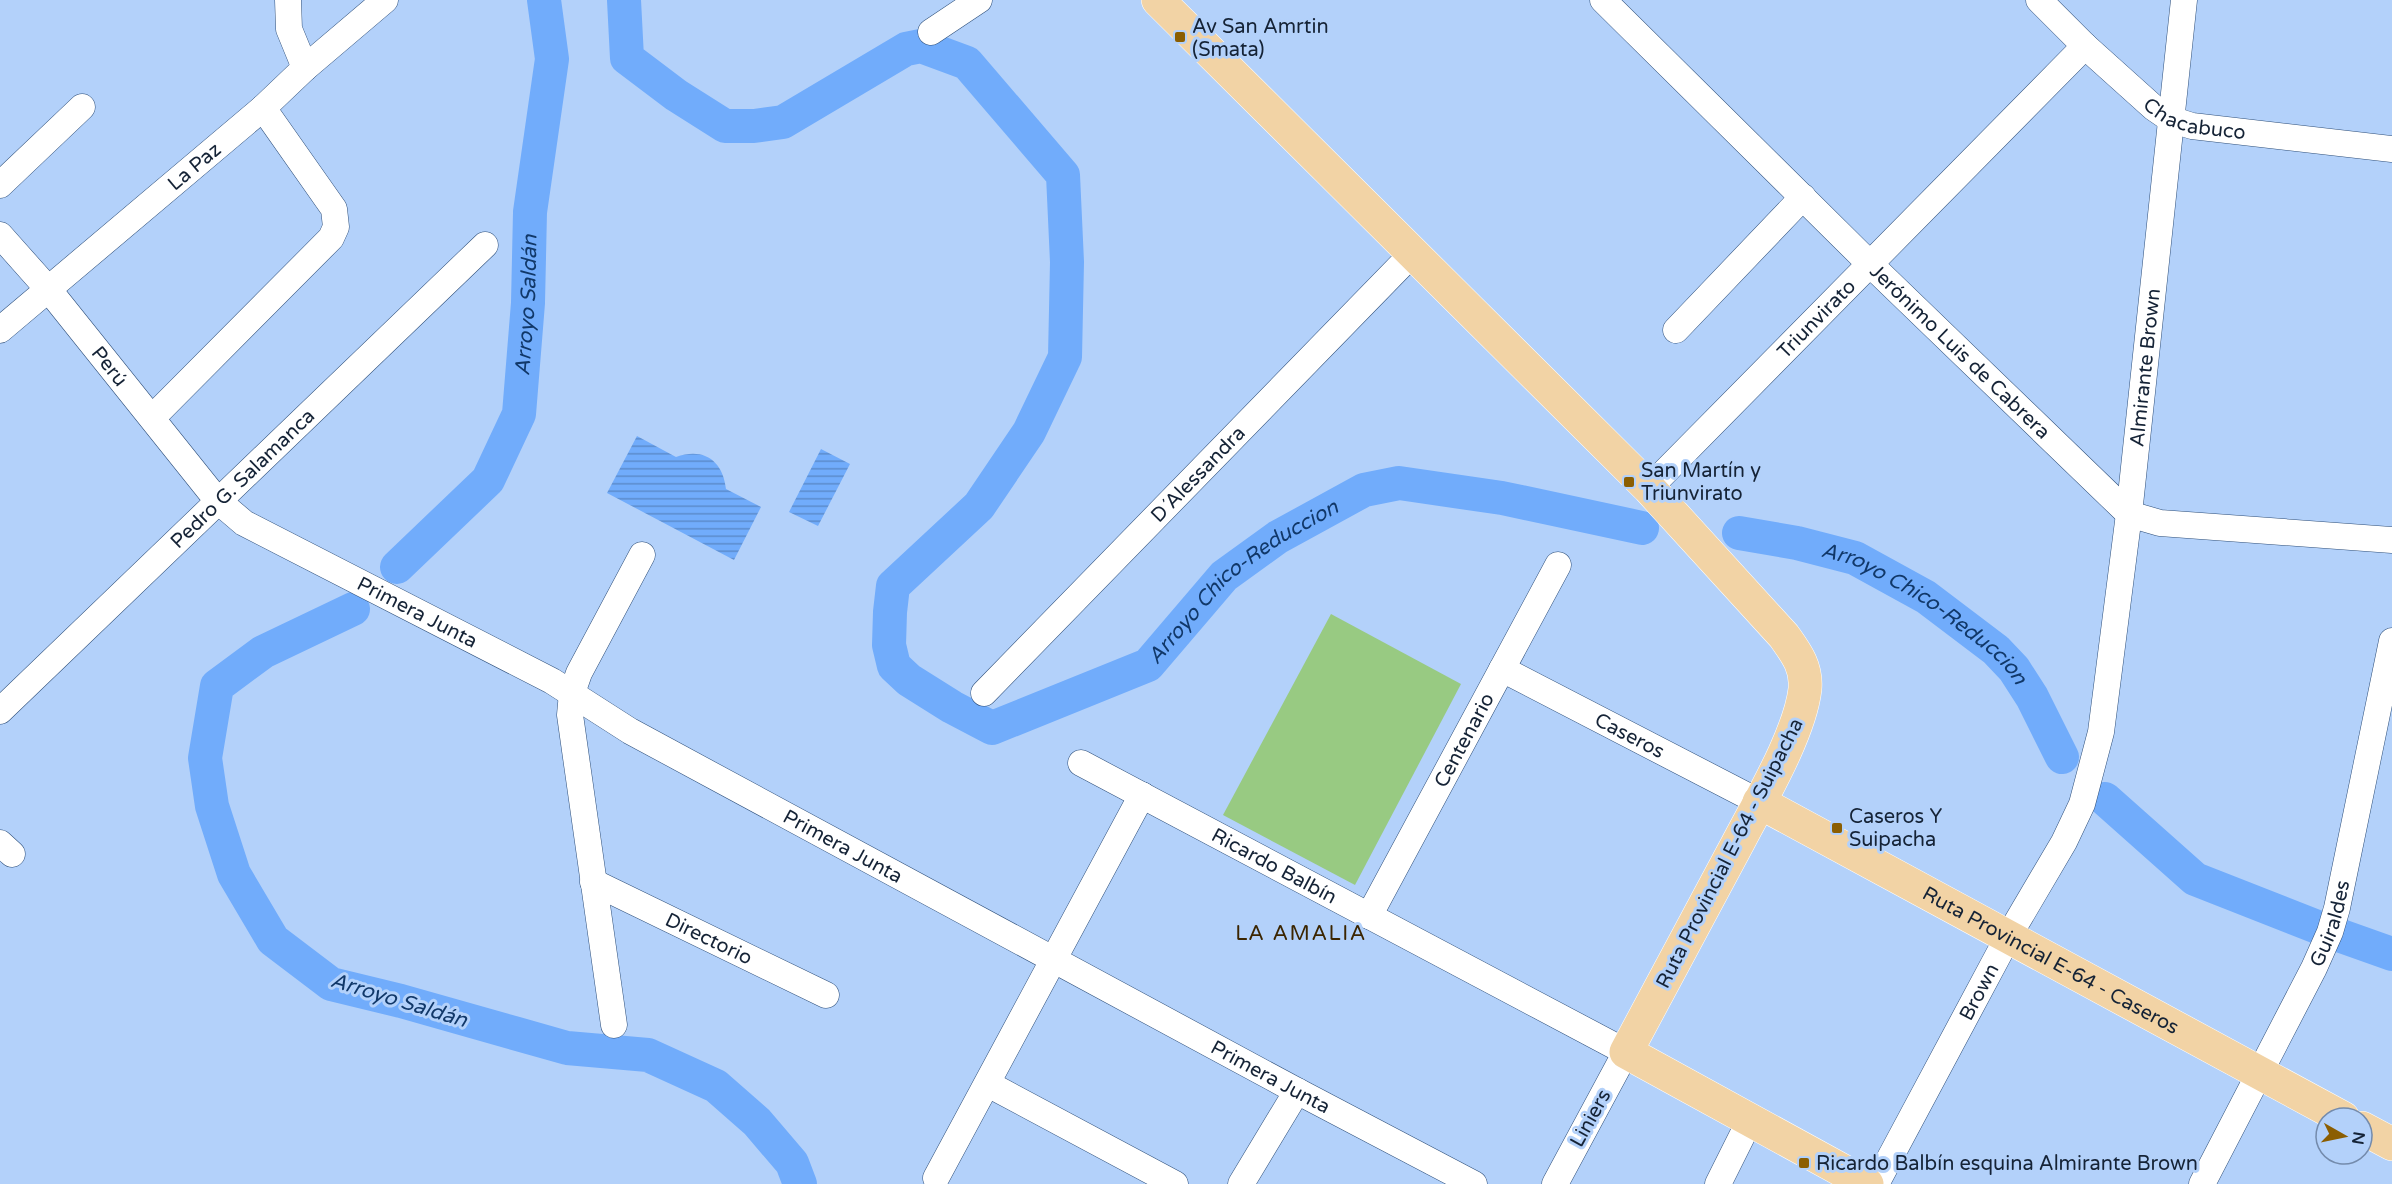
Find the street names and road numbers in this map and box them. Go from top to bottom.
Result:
street label: Chacabuco [2138,93,2247,145]
street label: La Paz [163,138,226,196]
street label: Jerónimo Luis de Cabrera [1865,260,2055,444]
street label: Triunvirato [1773,275,1861,364]
street label: Almirante Brown [2125,287,2166,448]
street label: Perú [86,342,132,391]
street label: Pedro G. Salamanca [166,404,320,554]
street label: D´Alessandra [1146,421,1251,528]
street label: Primera Junta [353,572,481,654]
street label: Centenario [1429,689,1500,792]
street label: Caseros [1590,708,1668,764]
street label: Ruta Provincial E-64 - Suipacha [1651,714,1809,992]
street label: Primera Junta [779,805,906,889]
street label: Ricardo Balbín [1207,823,1341,910]
street label: Guiraldes [2305,878,2355,971]
street label: Ruta Provincial E-64 - Caseros [1918,882,2183,1040]
street label: Directorio [661,908,756,970]
street label: Brown [1955,960,2005,1025]
street label: Primera Junta [1206,1036,1334,1119]
street label: Liniers [1565,1085,1616,1152]

